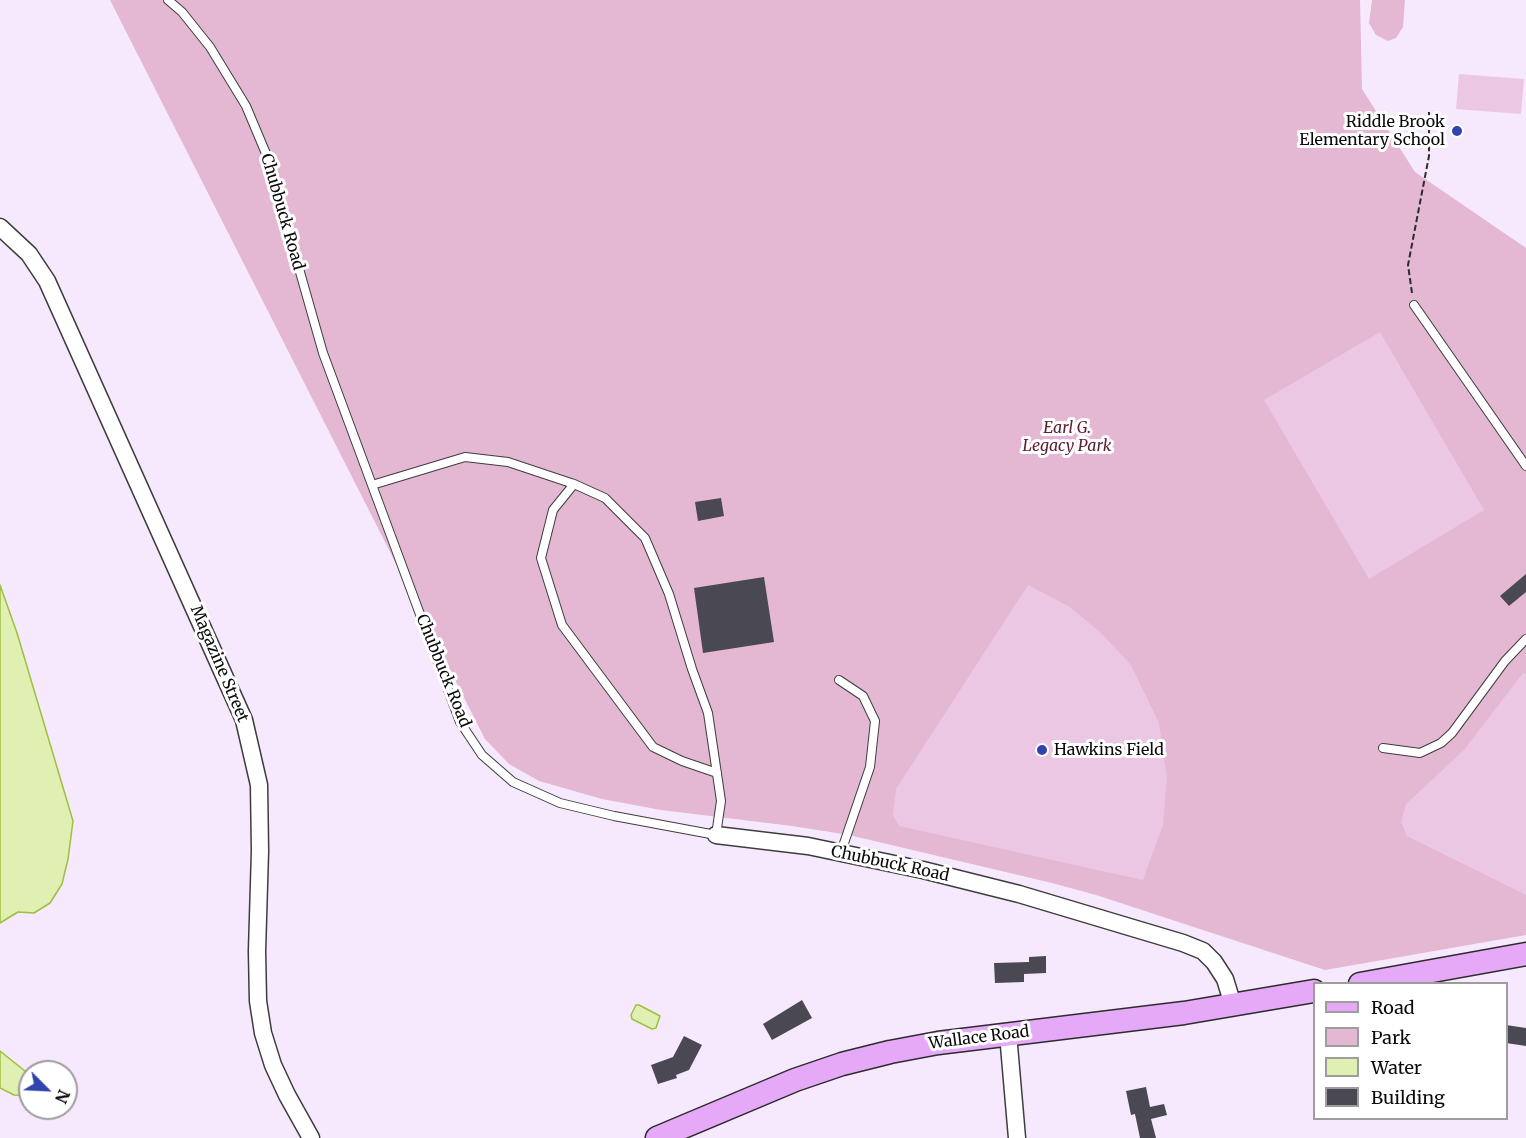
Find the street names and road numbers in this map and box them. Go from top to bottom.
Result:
street label: Chubbuck Road [256,152,308,272]
street label: Magazine Street [186,603,252,725]
street label: Chubbuck Road [412,612,474,730]
street label: Chubbuck Road [829,842,951,886]
street label: Wallace Road [927,1022,1031,1054]

